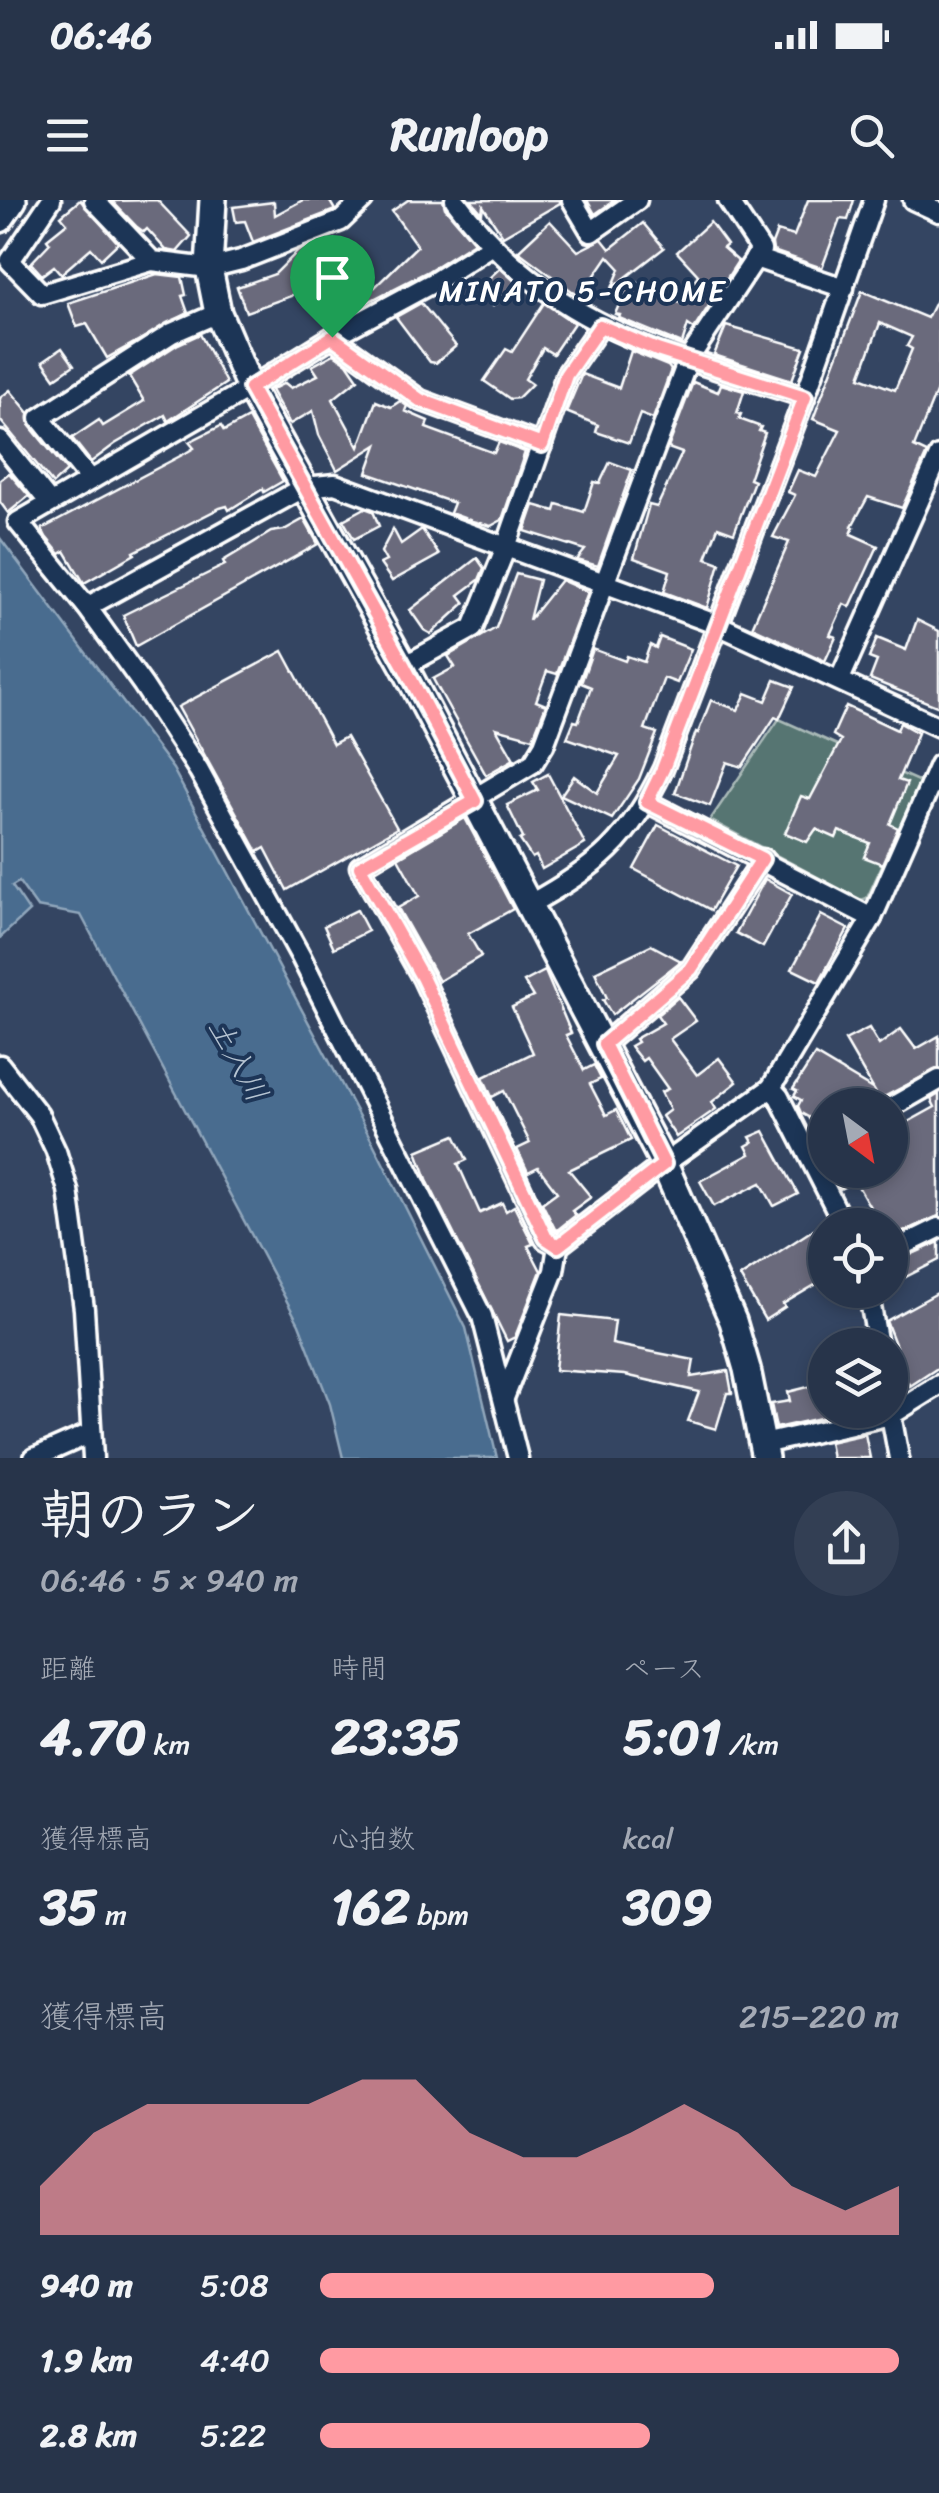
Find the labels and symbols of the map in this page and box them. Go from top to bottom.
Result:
pin [290,235,375,338]
district label: MINATO 5-CHOME [439,264,727,318]
water label: 土入川 [193,1008,283,1112]
north arrow [808,1088,908,1188]

